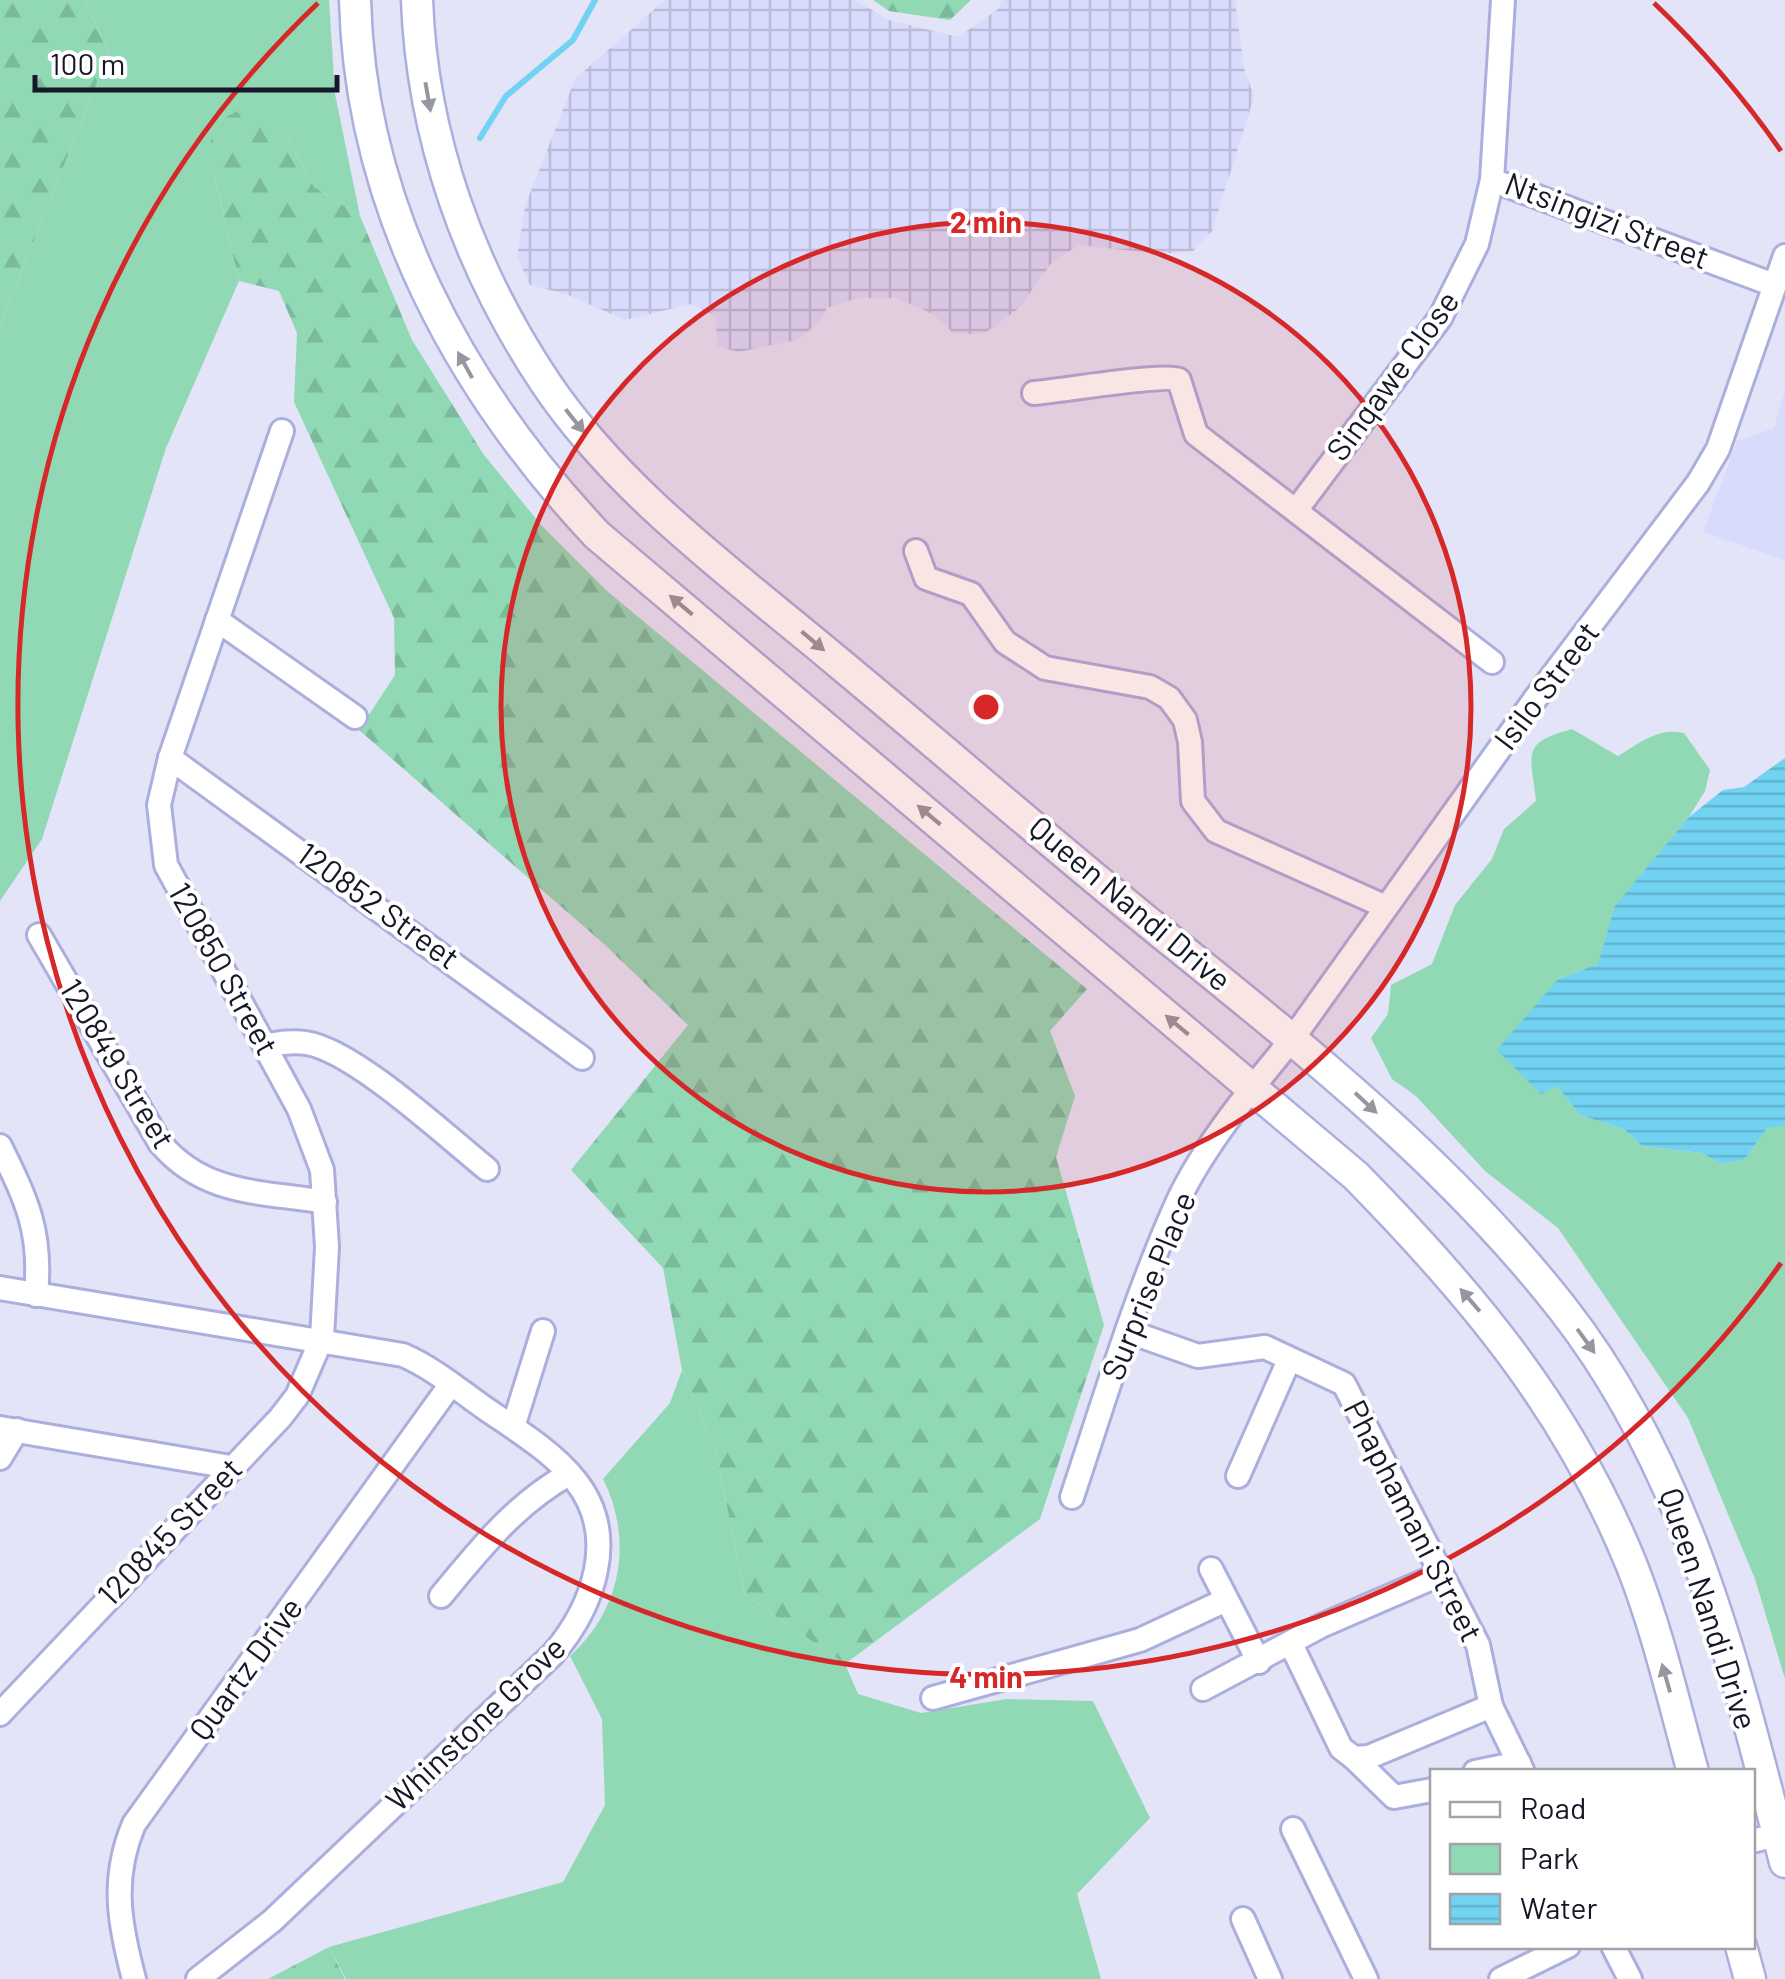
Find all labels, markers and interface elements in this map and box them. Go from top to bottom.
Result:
scale bar [35,30,338,92]
text: 100 m [50,45,125,81]
one-way arrow [420,82,436,113]
street label: Ntsingizi Street [1500,163,1715,275]
text: 2 min [950,203,1022,239]
street label: Sinqawe Close [1317,283,1466,467]
one-way arrow [457,351,475,379]
one-way arrow [564,409,585,434]
one-way arrow [669,594,694,616]
street label: Isilo Street [1485,613,1606,756]
one-way arrow [801,630,826,651]
centre of rings [968,689,1004,725]
one-way arrow [916,805,941,826]
street label: Queen Nandi Drive [1023,807,1240,998]
street label: 120852 Street [291,833,467,976]
street label: 120850 Street [162,875,288,1061]
street label: 120849 Street [53,971,184,1155]
one-way arrow [1165,1015,1190,1036]
one-way arrow [1354,1091,1378,1114]
street label: Surprise Place [1092,1185,1202,1385]
one-way arrow [1459,1288,1482,1312]
one-way arrow [1576,1328,1595,1354]
street label: Phaphamani Street [1338,1393,1492,1647]
street label: 120845 Street [89,1449,249,1612]
street label: Queen Nandi Drive [1653,1483,1767,1734]
street label: Quartz Drive [180,1589,309,1747]
street label: Whinstone Grove [377,1627,572,1818]
text: 4 min [949,1658,1023,1694]
one-way arrow [1658,1662,1674,1693]
legend [1430,1769,1755,1949]
text: Road [1520,1789,1586,1825]
text: Park [1520,1839,1579,1875]
text: Water [1520,1889,1598,1925]

